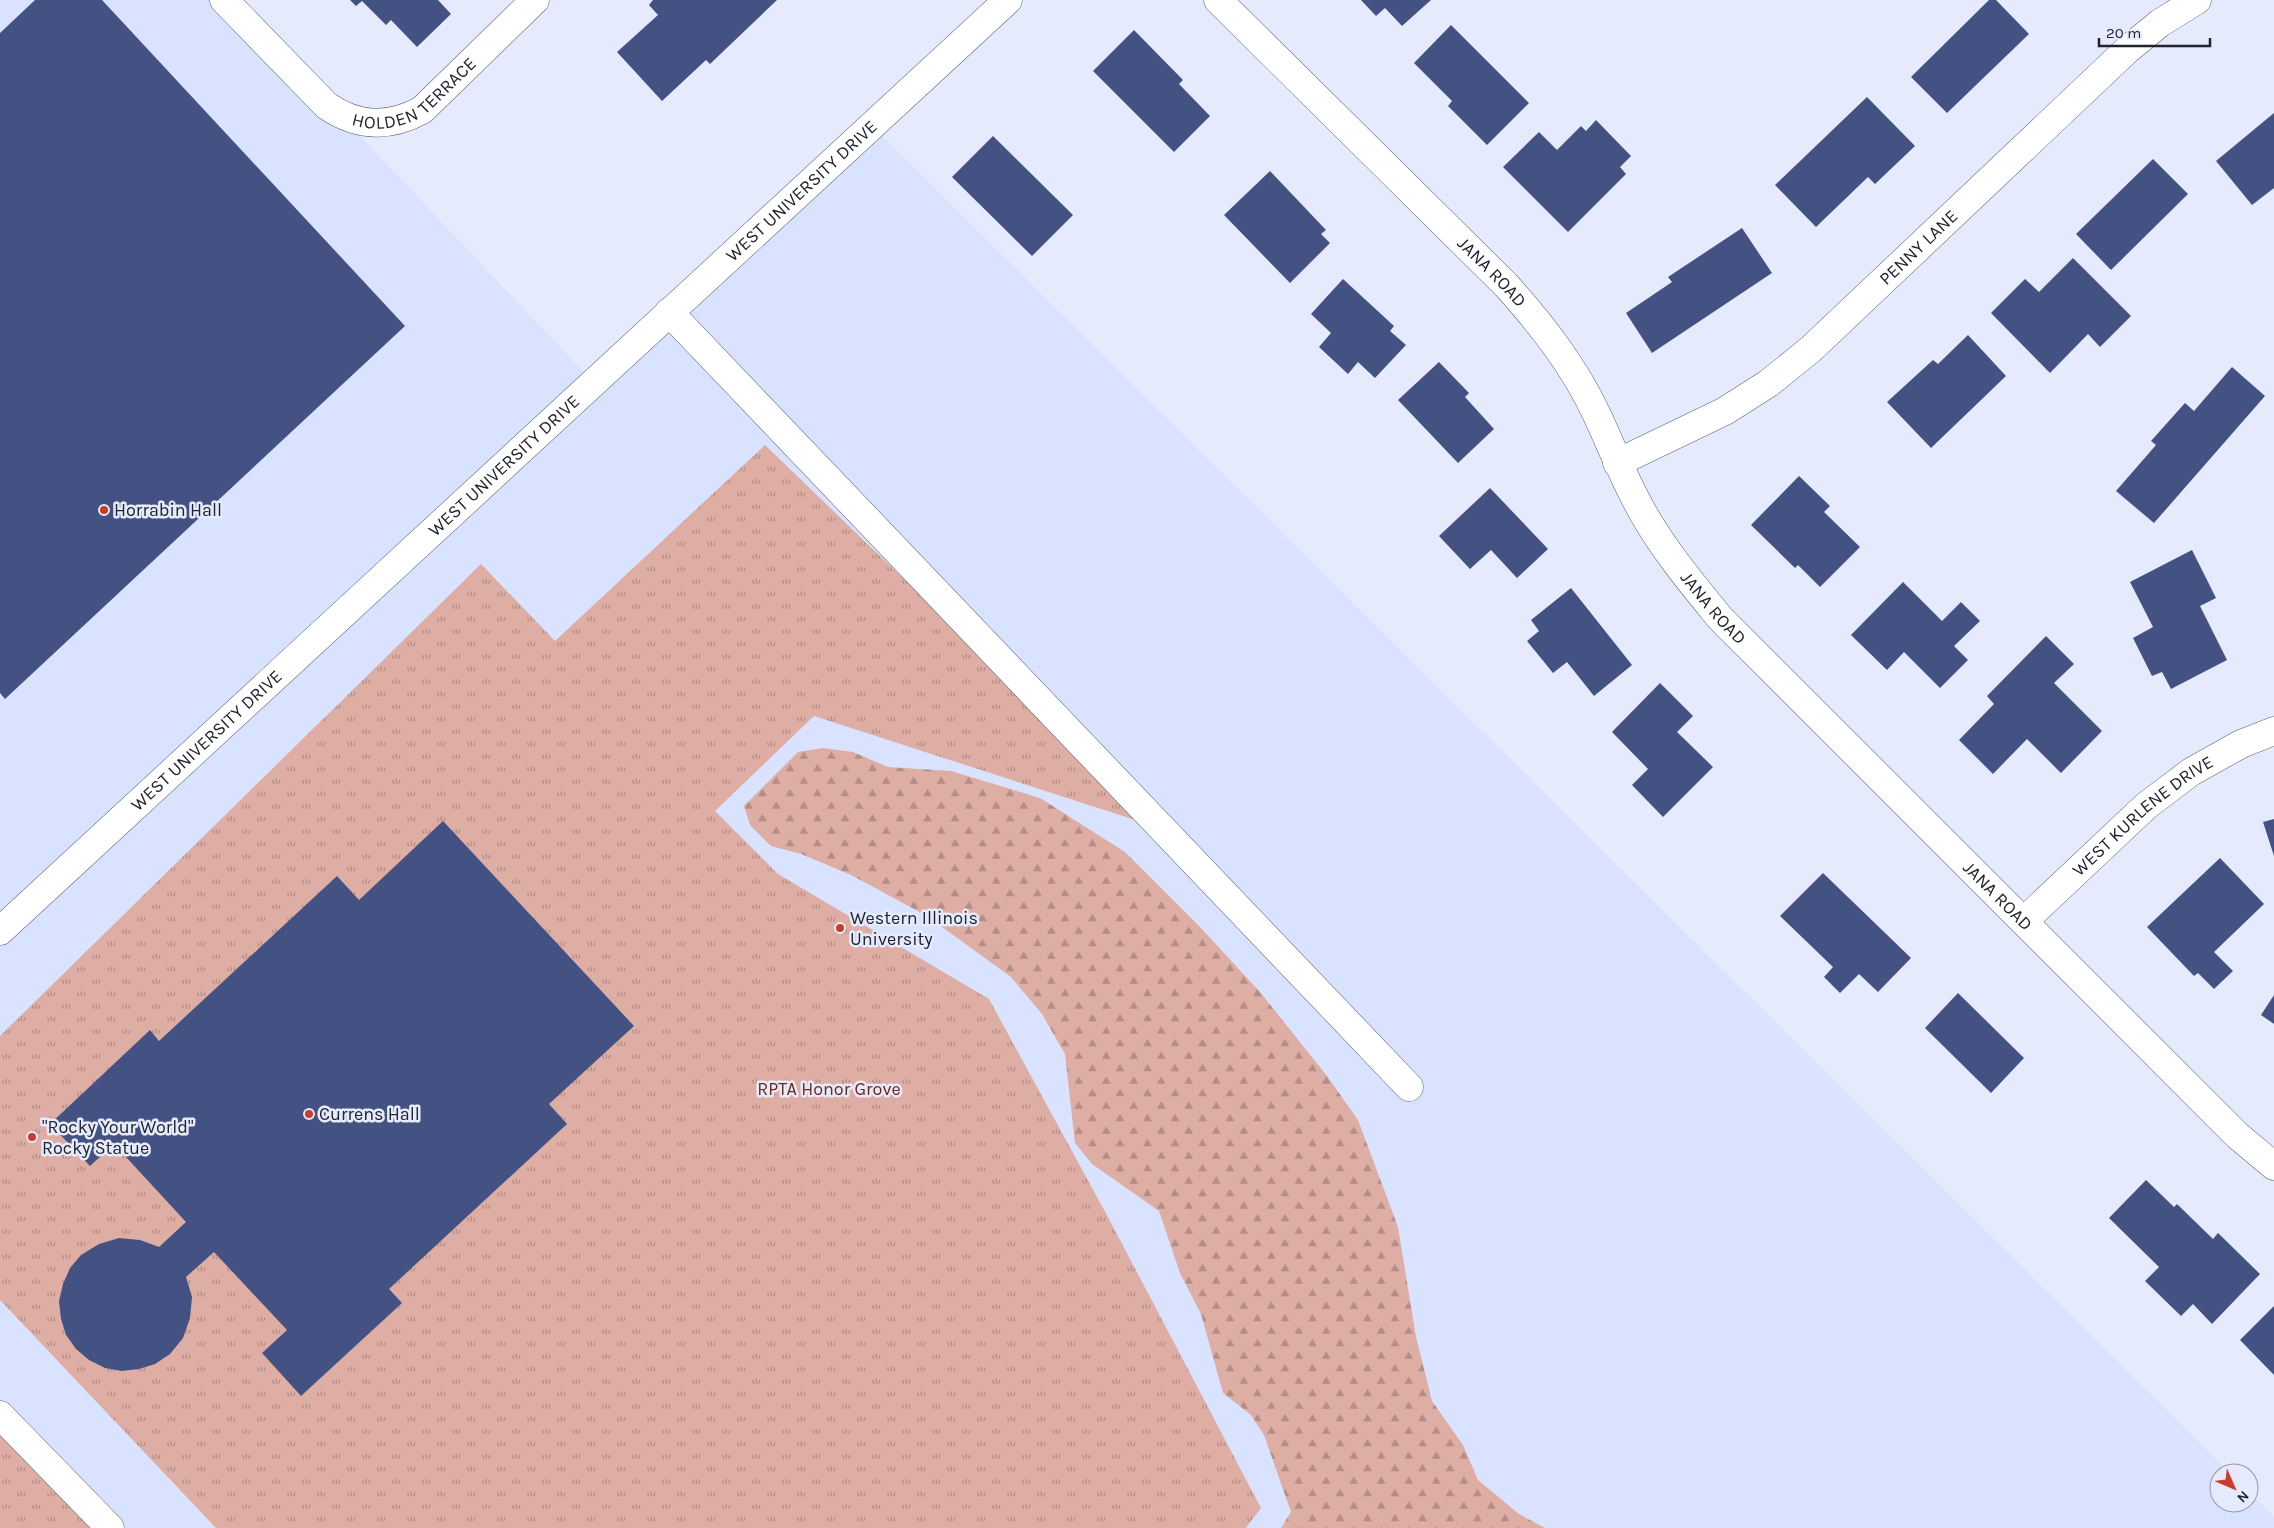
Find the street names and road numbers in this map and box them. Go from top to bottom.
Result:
street label: HOLDEN TERRACE [350,52,481,134]
street label: WEST UNIVERSITY DRIVE [721,115,882,266]
street label: PENNY LANE [1875,205,1962,290]
street label: JANA ROAD [1453,232,1531,311]
street label: WEST UNIVERSITY DRIVE [424,390,584,541]
street label: JANA ROAD [1676,567,1751,649]
street label: WEST UNIVERSITY DRIVE [126,665,287,816]
street label: WEST KURLENE DRIVE [2068,751,2217,881]
street label: JANA ROAD [1958,856,2037,935]

